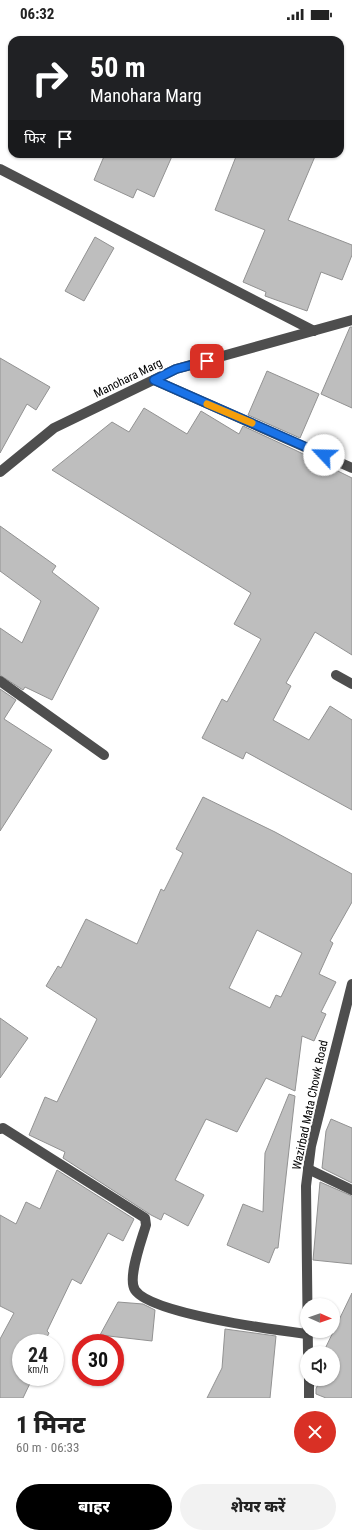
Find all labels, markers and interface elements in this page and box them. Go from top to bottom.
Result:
text: 06:32 [20,5,54,23]
text: 50 m [90,51,146,84]
icon: right [24,52,76,104]
text: Manohara Marg [90,85,202,106]
icon: arrive [54,128,76,150]
text: फिर [24,129,46,147]
pin [190,344,224,378]
icon: arrive [196,350,218,372]
street label: Manohara Marg [92,355,165,401]
position arrow [303,434,345,476]
street label: Wazirbad Mata Chowk Road [289,1039,331,1171]
north arrow [300,1298,340,1338]
map controls [300,1298,340,1386]
speed limit sign: 30 [72,1334,124,1386]
text: 24 [28,1343,48,1367]
button: sound [300,1346,340,1386]
text: km/h [28,1364,48,1375]
text: 1 मिनट [16,1411,85,1439]
button: close [294,1411,336,1453]
text: 60 m · 06:33 [16,1440,79,1455]
button: बाहर [16,1484,172,1530]
button: शेयर करें [180,1484,336,1530]

